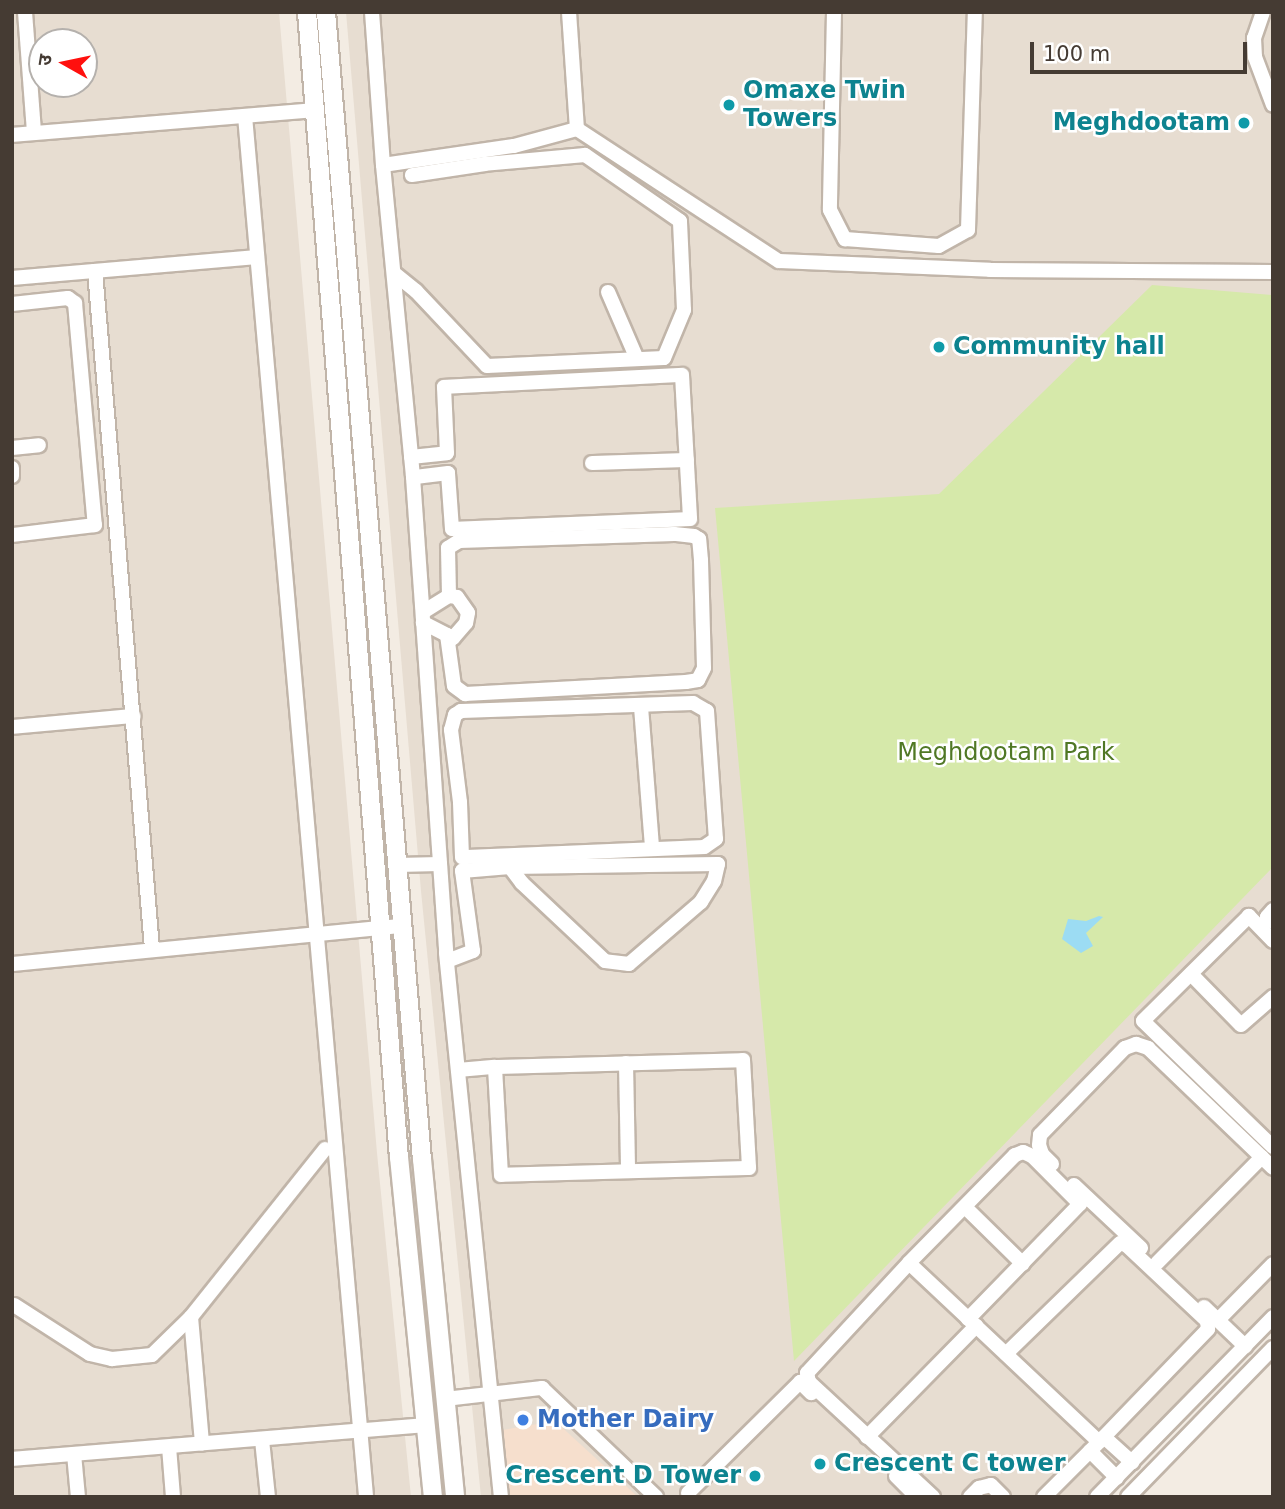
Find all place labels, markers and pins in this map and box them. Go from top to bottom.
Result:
place label: Omaxe Twin Towers [743,77,906,133]
marker: Omaxe Twin Towers [721,97,737,113]
place label: Meghdootam [1053,109,1230,137]
marker: Meghdootam [1236,115,1252,131]
place label: Community hall [953,333,1165,361]
marker: Community hall [931,339,947,355]
place label: Mother Dairy [537,1406,714,1434]
marker: Mother Dairy [515,1412,531,1428]
place label: Crescent C tower [834,1450,1066,1478]
marker: Crescent C tower [812,1456,828,1472]
place label: Crescent D Tower [505,1462,741,1490]
marker: Crescent D Tower [747,1468,763,1484]

